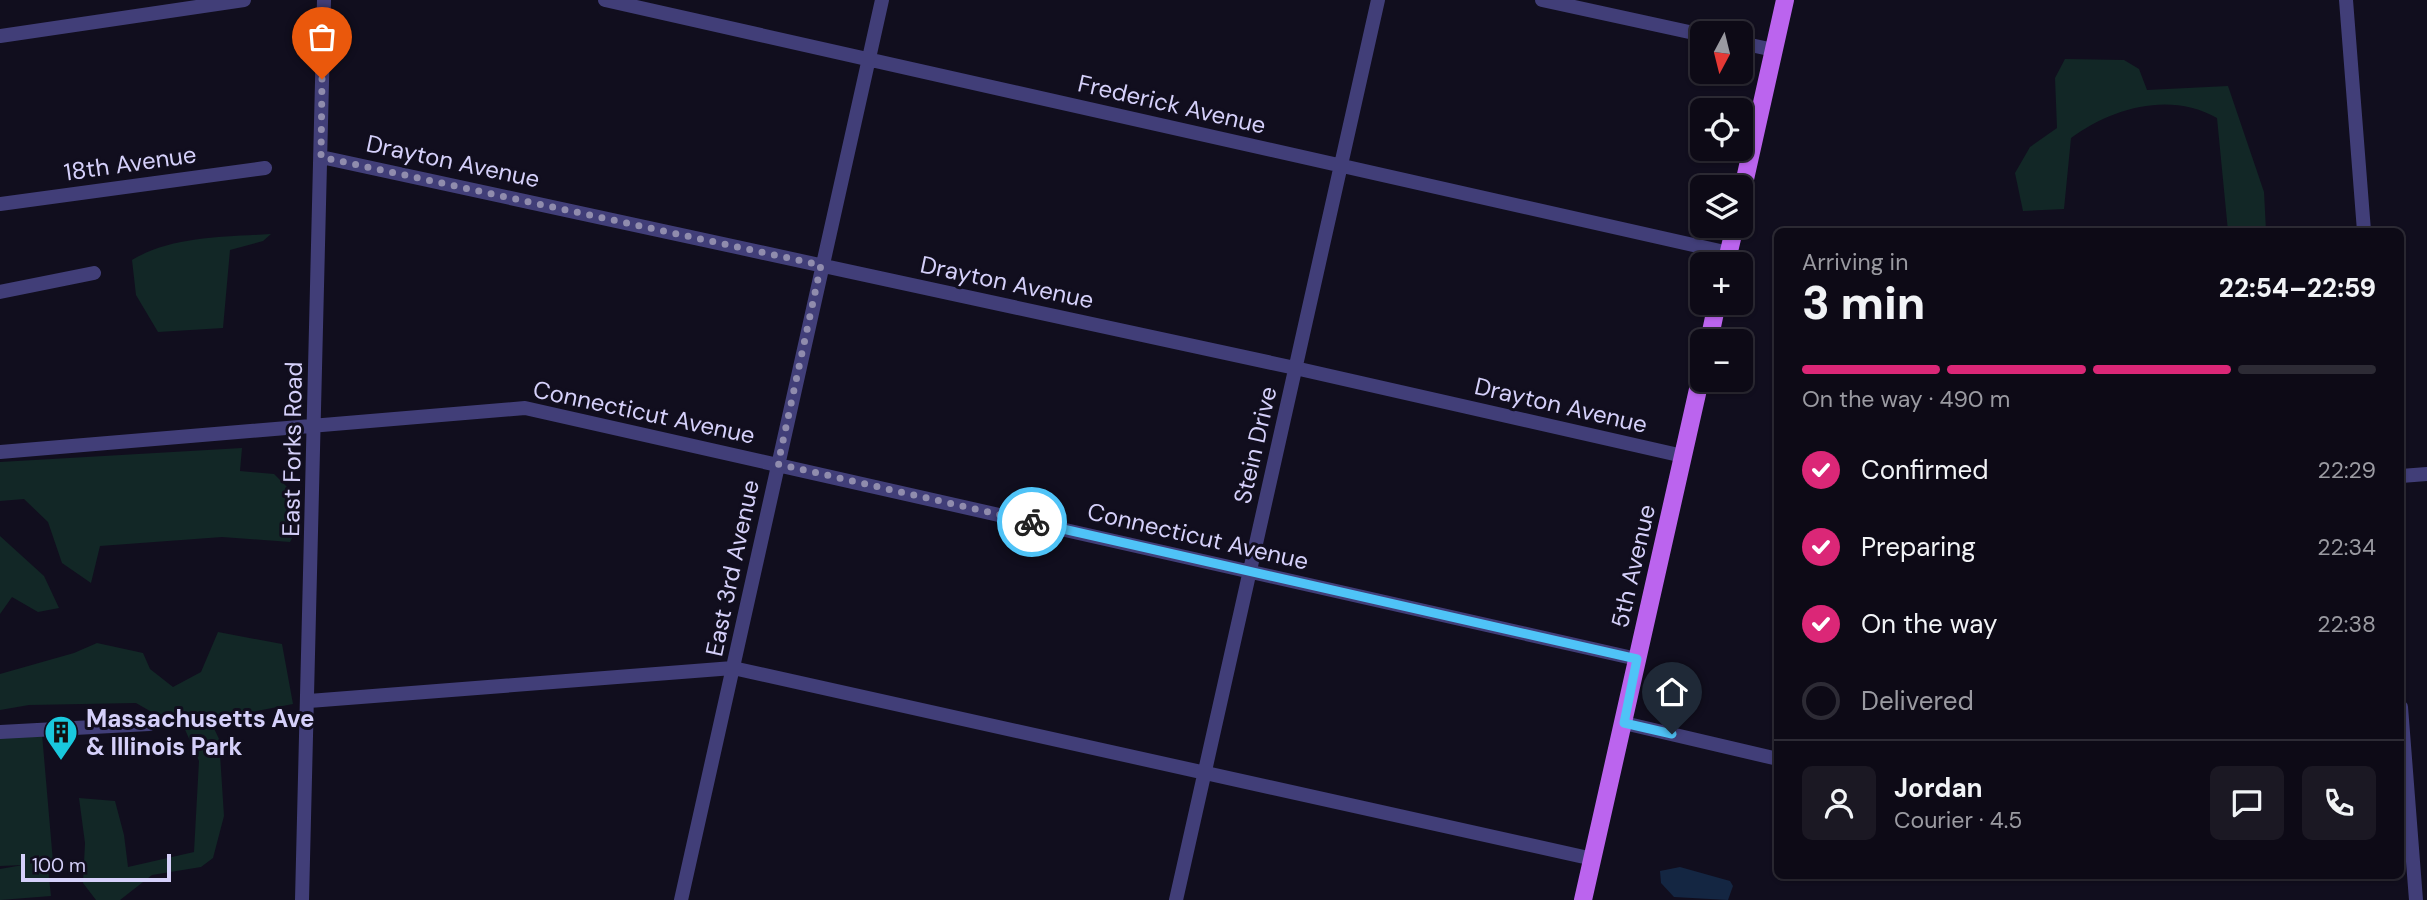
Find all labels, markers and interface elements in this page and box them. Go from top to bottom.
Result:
pin [292,7,352,79]
icon: bag [303,18,341,56]
north arrow [1690,21,1754,84]
map controls [1690,21,1753,392]
street label: Frederick Avenue [1075,67,1269,141]
button: locate [1690,98,1753,161]
street label: Drayton Avenue [363,127,543,195]
street label: 18th Avenue [62,138,198,188]
button: layers [1690,175,1753,238]
text: Arriving in [1802,247,1908,277]
street label: Drayton Avenue [917,248,1097,316]
button: + [1690,252,1753,315]
text: 22:54–22:59 [2219,271,2376,305]
text: 3 min [1802,273,1925,333]
button: − [1690,329,1753,392]
street label: East Forks Road [275,361,309,537]
street label: Drayton Avenue [1472,370,1650,440]
street label: Connecticut Avenue [530,373,758,451]
street label: Stein Drive [1226,383,1284,507]
text: On the way · 490 m [1802,384,2010,414]
icon: check [1802,451,1840,489]
text: Confirmed [1861,453,1988,487]
text: 22:29 [2317,455,2376,485]
street label: East 3rd Avenue [698,477,766,659]
courier [997,487,1067,557]
street label: Connecticut Avenue [1084,495,1312,577]
street label: 5th Avenue [1604,501,1662,631]
icon: bike [1013,503,1051,541]
icon: check [1802,528,1840,566]
text: Preparing [1861,530,1976,564]
text: 22:34 [2317,532,2376,562]
icon: check [1802,605,1840,643]
text: On the way [1861,607,1997,641]
text: 22:38 [2317,609,2376,639]
pin [1642,662,1702,734]
icon: home [1653,673,1691,711]
text: Delivered [1861,684,1974,718]
place label: Massachusetts Ave & Illinois Park [86,703,314,762]
building icon: Massachusetts Ave & Illinois Park [42,713,80,762]
button: person [1802,766,1876,840]
button: chat [2210,766,2284,840]
button: phone [2302,766,2376,840]
text: Jordan [1894,771,1983,805]
text: Courier · 4.5 [1894,805,2022,835]
scale bar [21,851,172,883]
text: 100 m [32,853,86,878]

